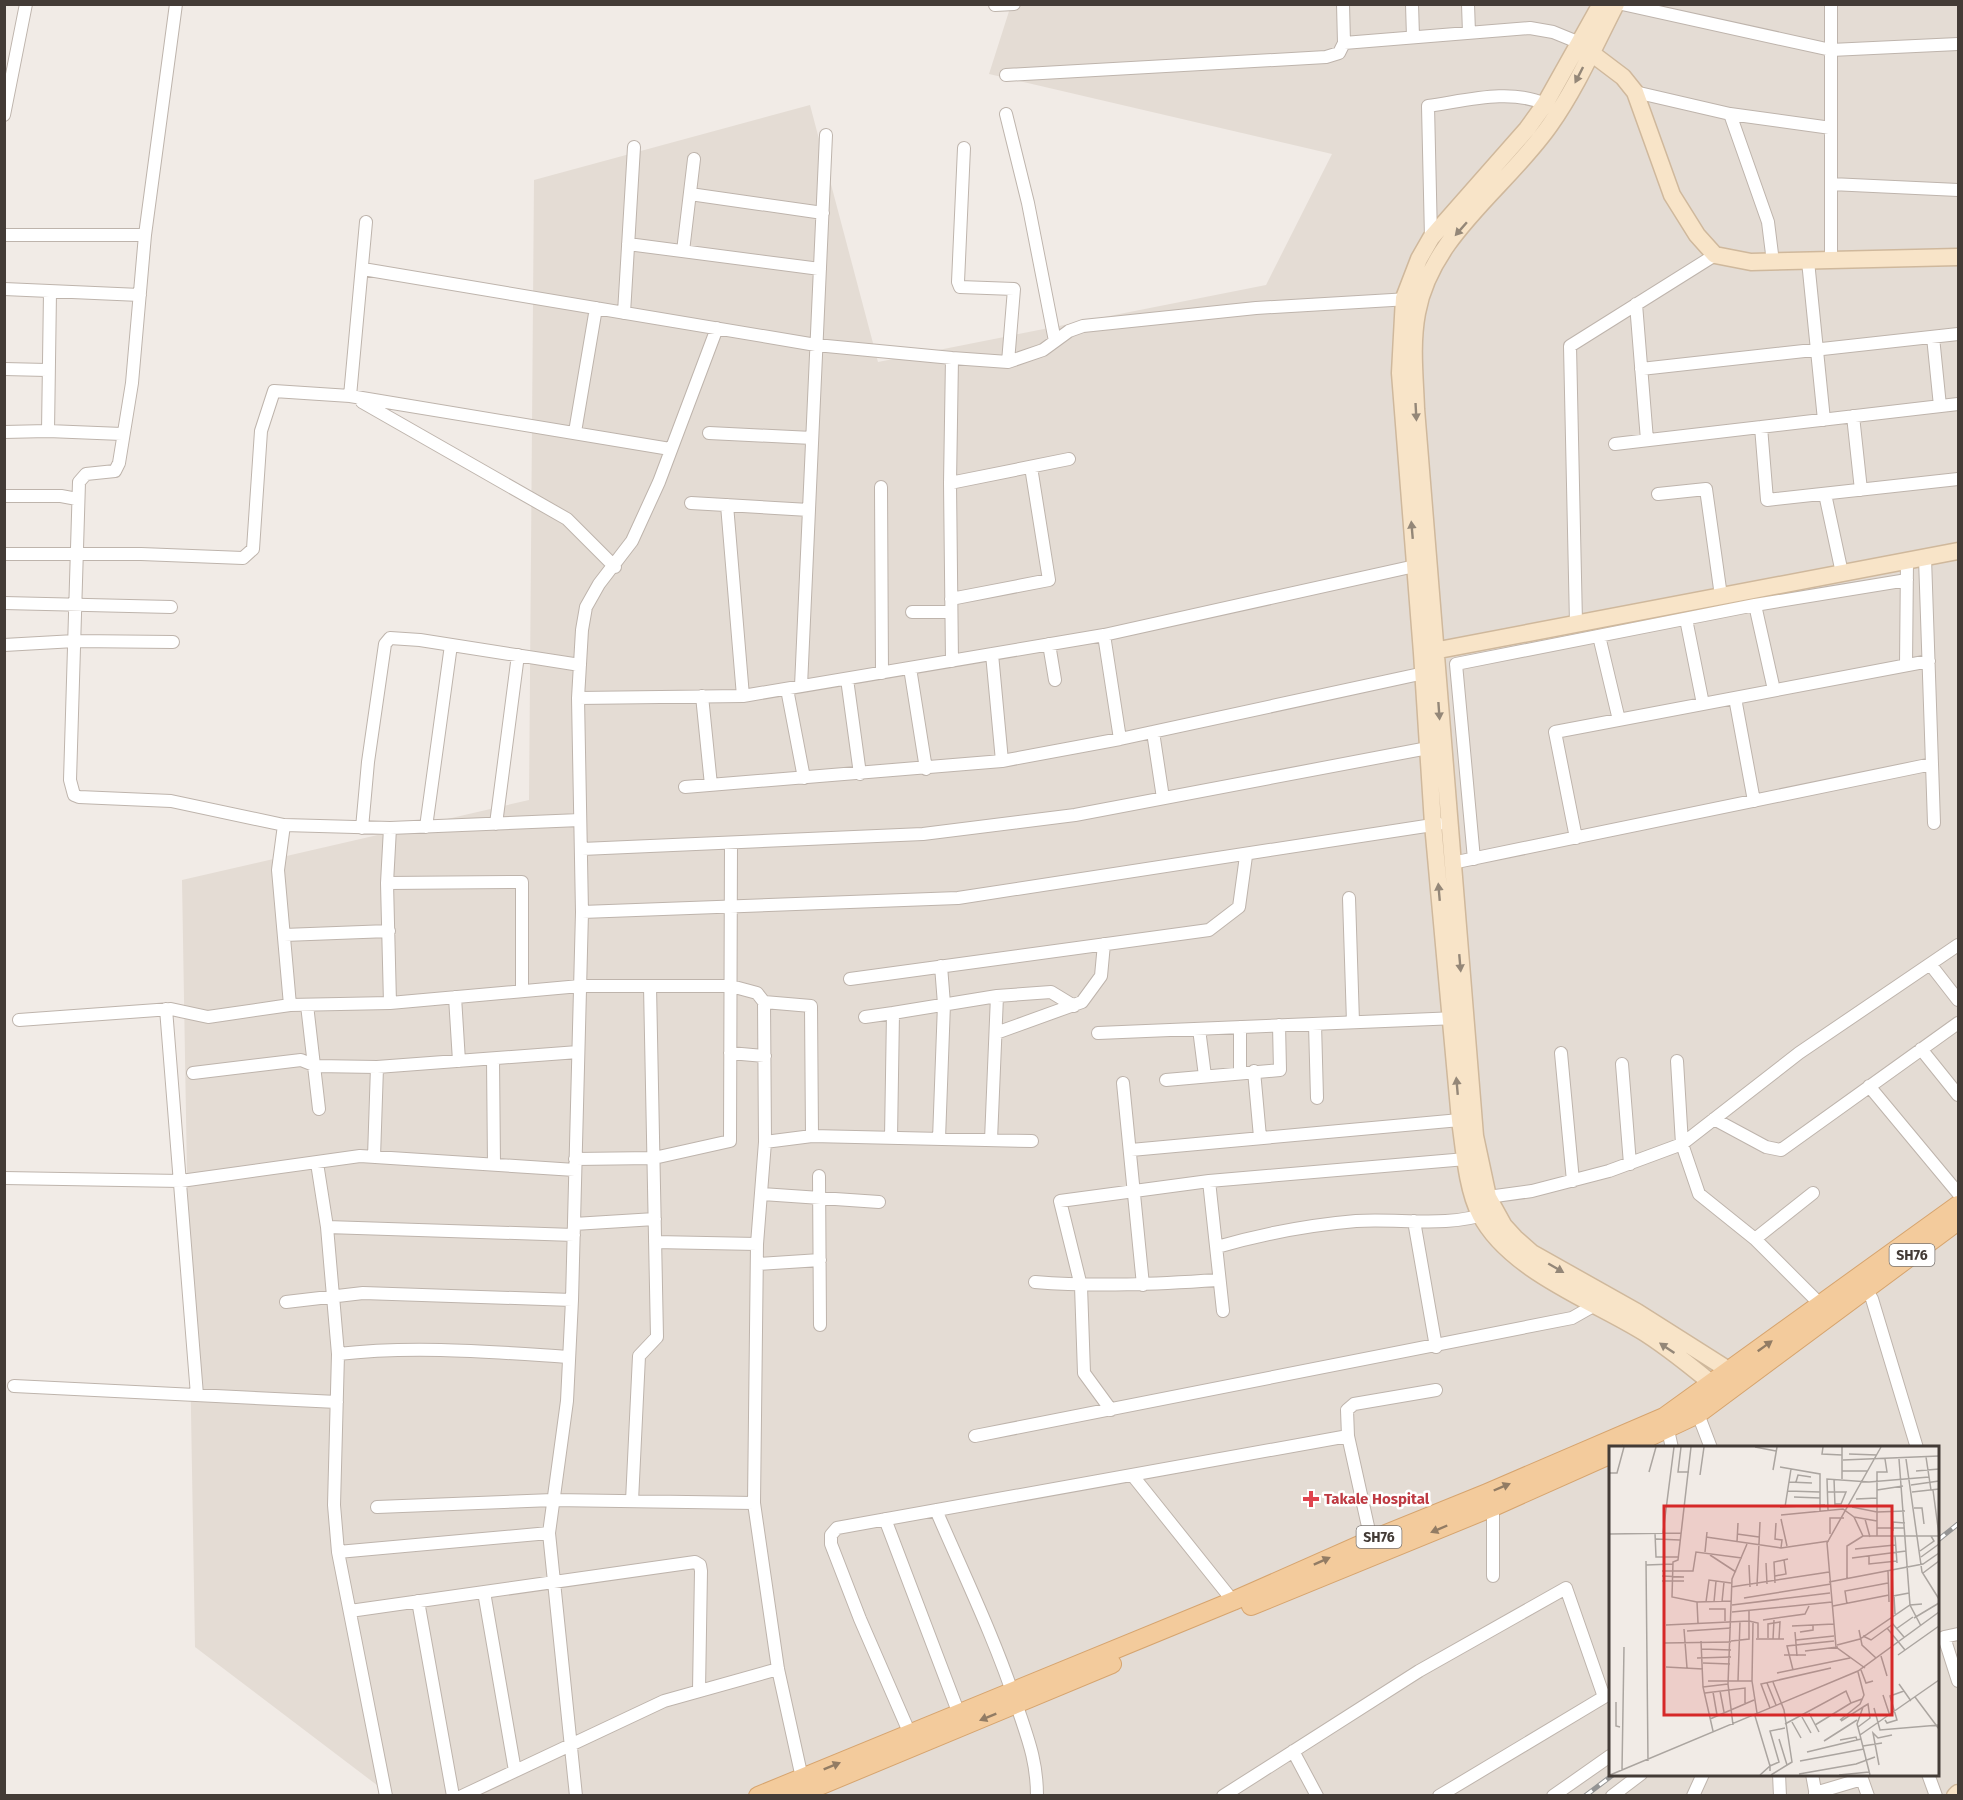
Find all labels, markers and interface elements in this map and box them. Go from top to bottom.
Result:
one-way arrow [1574,67,1584,84]
one-way arrow [1455,221,1468,236]
one-way arrow [1412,402,1421,421]
one-way arrow [1407,520,1417,539]
one-way arrow [1434,701,1444,720]
one-way arrow [1434,882,1444,901]
one-way arrow [1455,954,1465,973]
one-way arrow [1452,1076,1462,1095]
road number: SH76 [1890,1244,1934,1266]
one-way arrow [1548,1262,1564,1273]
one-way arrow [1757,1340,1773,1352]
one-way arrow [1659,1342,1675,1354]
inset map [1609,1446,1939,1776]
one-way arrow [1493,1482,1511,1491]
marker: Takale Hospital [1302,1490,1320,1508]
place label: Takale Hospital [1324,1490,1430,1508]
one-way arrow [1430,1525,1448,1534]
road number: SH76 [1356,1526,1402,1548]
one-way arrow [1313,1556,1331,1566]
one-way arrow [978,1712,996,1722]
one-way arrow [823,1761,841,1770]

